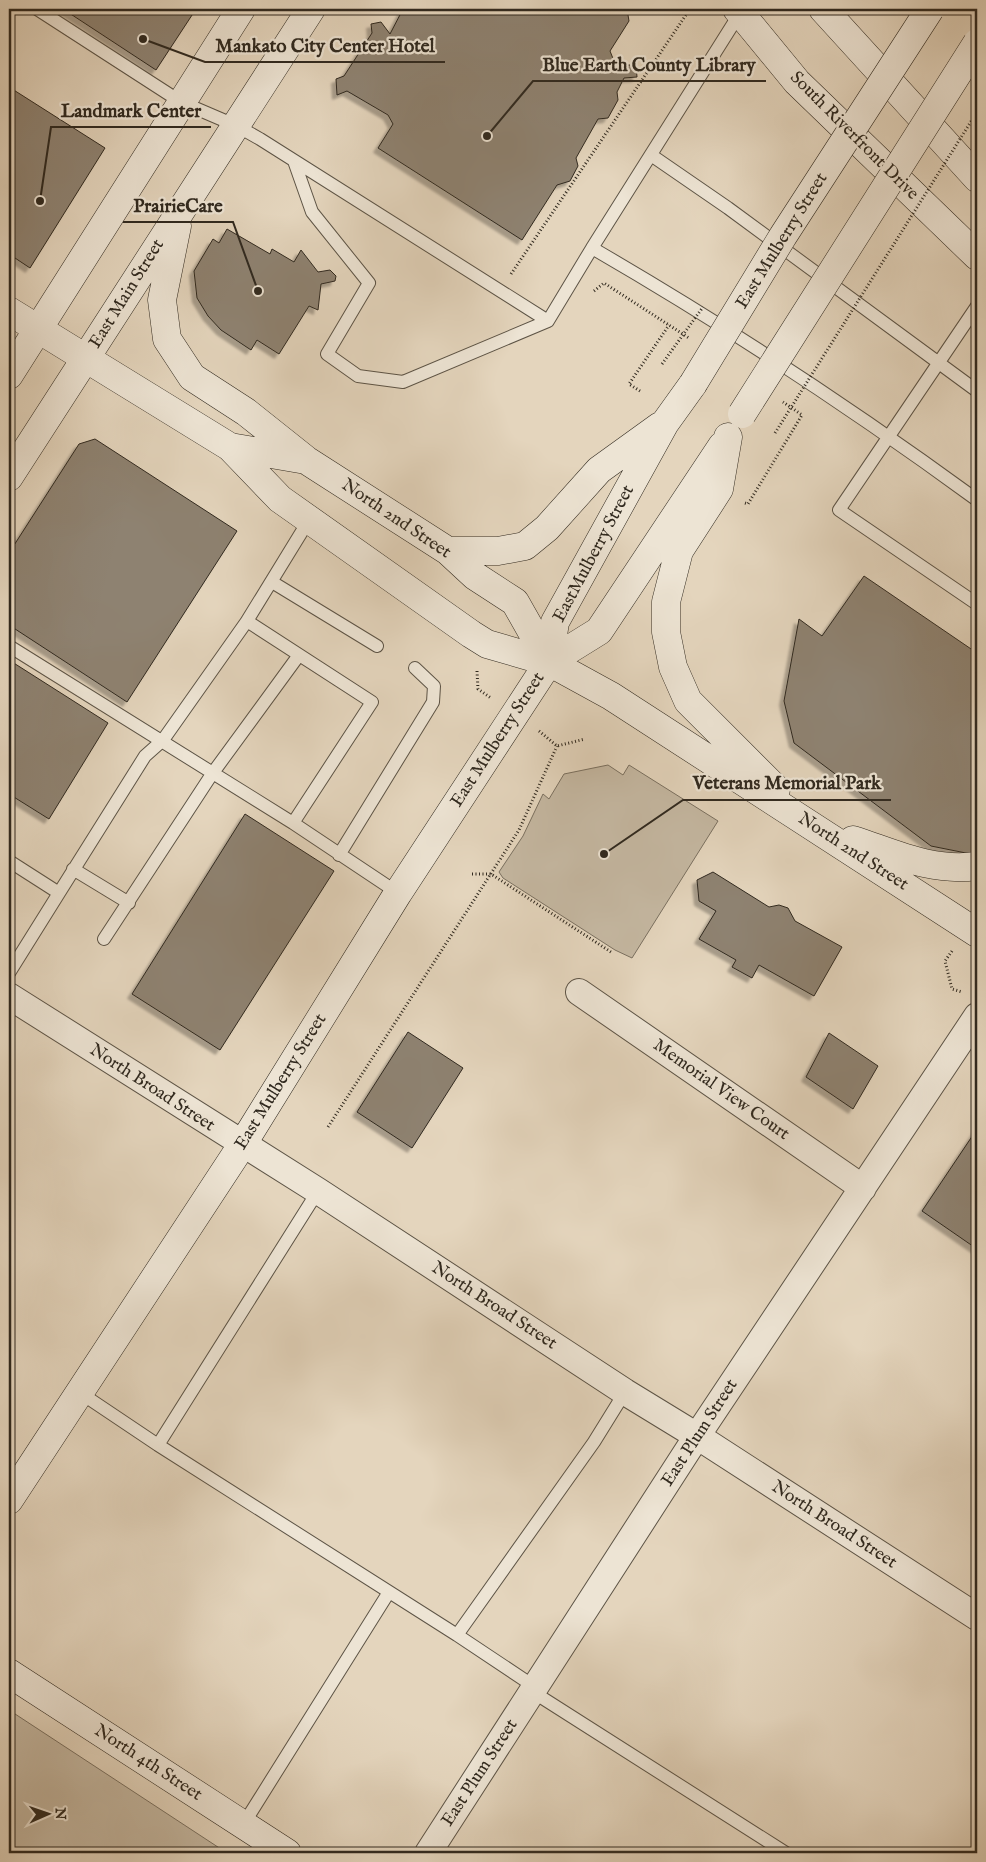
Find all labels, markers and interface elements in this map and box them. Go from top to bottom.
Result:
callout: Mankato City Center Hotel [205,28,445,62]
text: Mankato City Center Hotel [215,35,436,59]
callout: Blue Earth County Library [533,47,766,81]
text: Blue Earth County Library [542,54,756,78]
street label: South Riverfront Drive [785,67,923,205]
callout: Landmark Center [51,93,211,127]
text: Landmark Center [61,100,202,124]
street label: East Mulberry Street [731,169,833,313]
callout: PrairieCare [123,188,233,222]
text: PrairieCare [133,195,223,219]
street label: East Main Street [84,235,170,353]
street label: North 2nd Street [337,474,455,564]
street label: EastMulberry Street [548,481,640,627]
street label: East Mulberry Street [446,668,550,812]
callout: Veterans Memorial Park [683,766,891,800]
text: Veterans Memorial Park [692,772,882,796]
street label: North 2nd Street [793,808,913,896]
street label: East Mulberry Street [230,1010,332,1154]
street label: Memorial View Court [648,1034,794,1146]
street label: North Broad Street [85,1039,219,1137]
street label: North Broad Street [427,1257,561,1355]
street label: East Plum Street [657,1375,743,1491]
street label: North Broad Street [767,1476,901,1574]
street label: East Plum Street [437,1715,523,1831]
street label: North 4th Street [90,1720,206,1806]
north arrow [22,1790,72,1840]
text: N [51,1806,69,1820]

